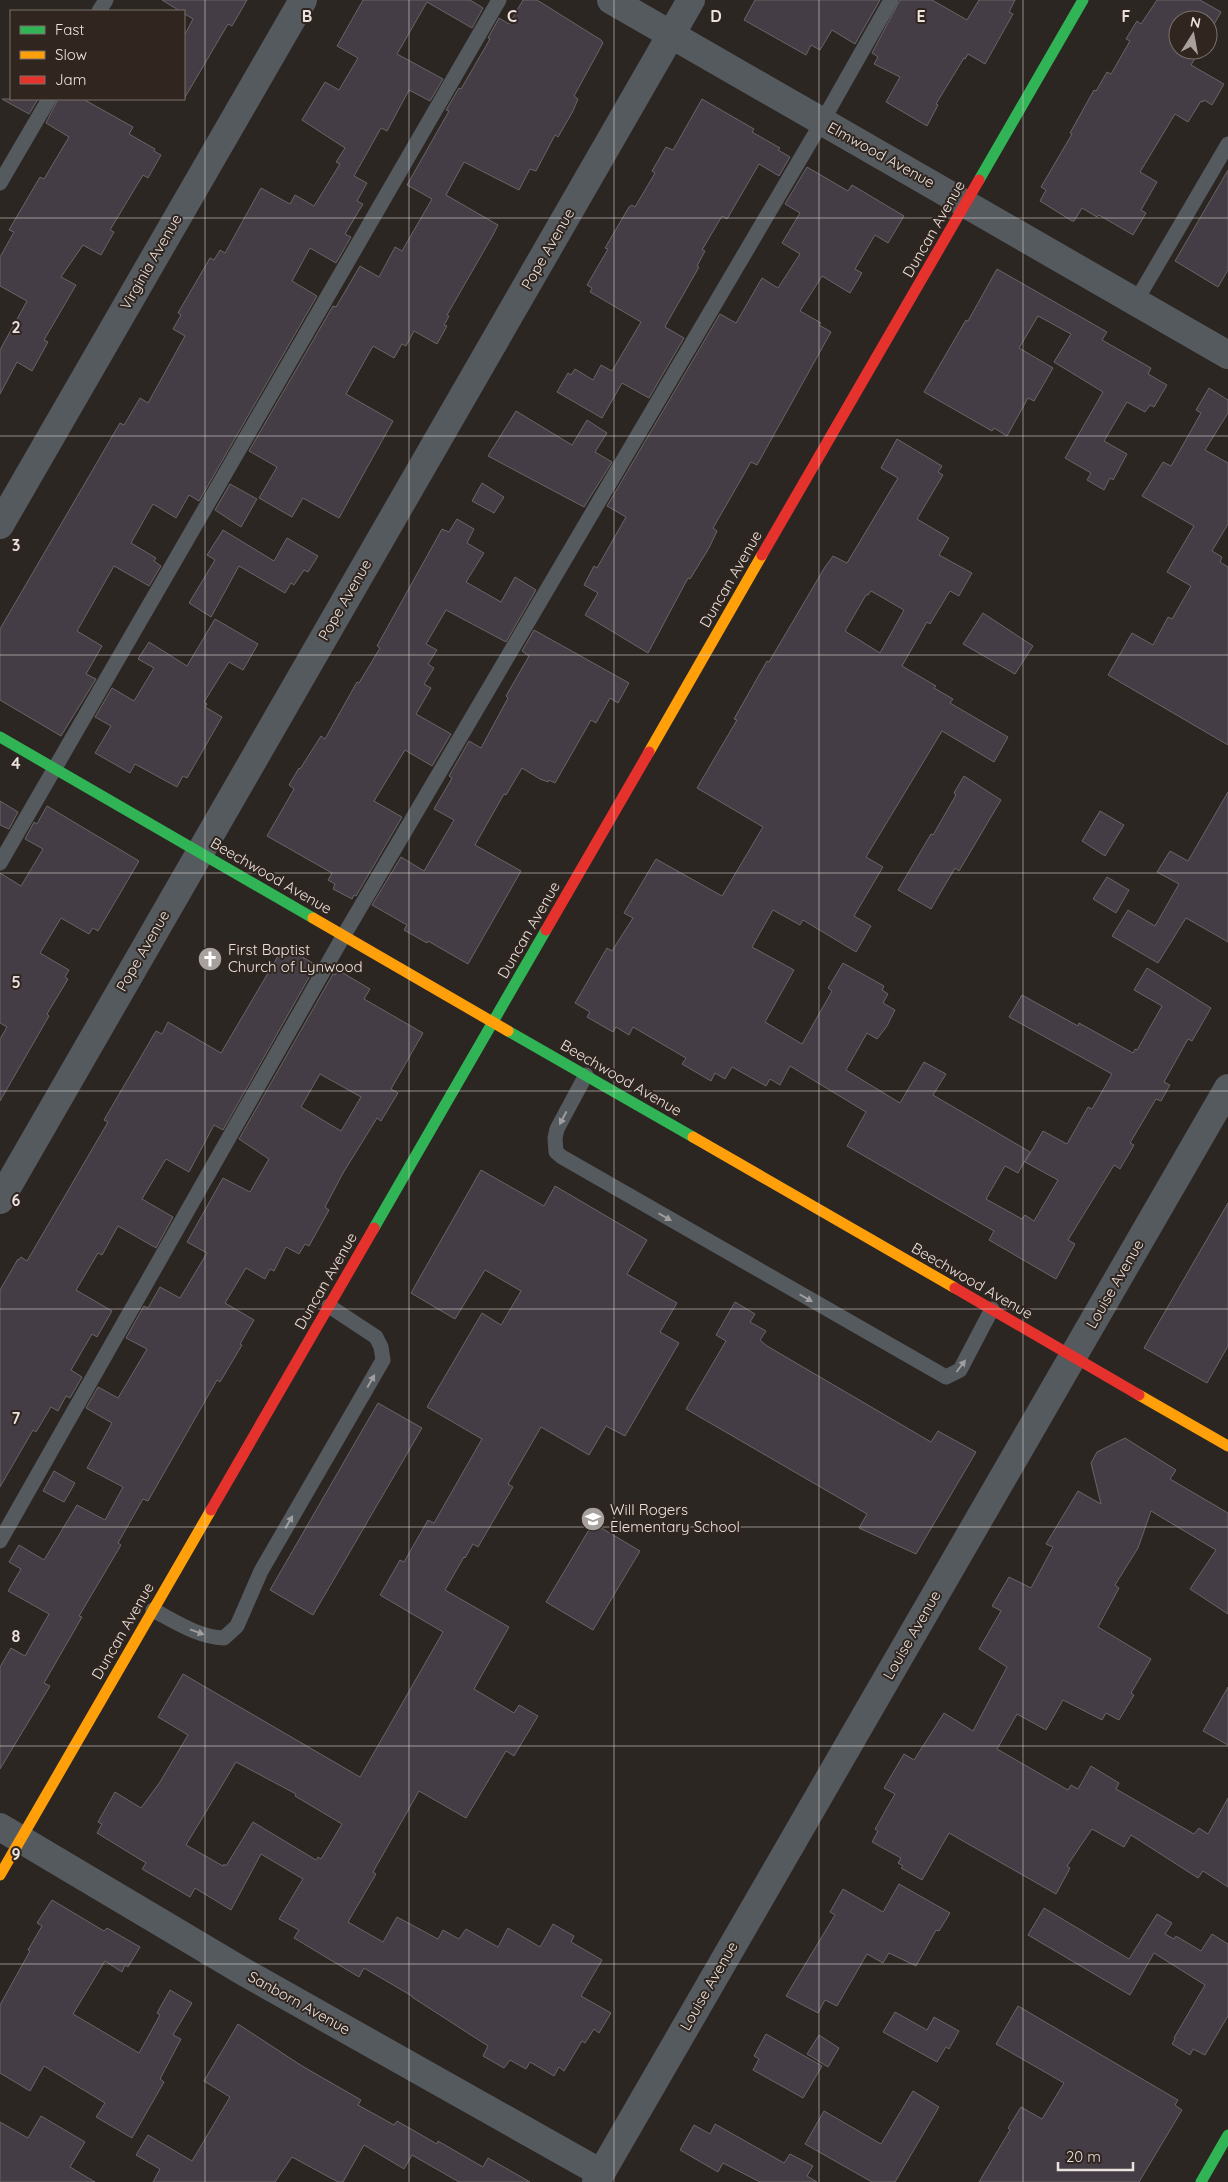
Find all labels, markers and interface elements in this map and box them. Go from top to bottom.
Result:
text: B [302,6,312,26]
text: C [507,6,517,26]
text: D [710,6,722,26]
text: E [916,6,926,26]
text: F [1122,6,1131,26]
legend [10,10,185,100]
north arrow [1168,10,1218,60]
text: N [1189,12,1202,32]
text: Fast [55,20,84,39]
text: Slow [55,45,87,64]
text: Jam [55,70,86,89]
street label: Elmwood Avenue [824,117,938,192]
street label: Duncan Avenue [898,177,969,281]
street label: Pope Avenue [517,205,578,293]
street label: Virginia Avenue [115,210,186,313]
text: 2 [11,317,21,337]
street label: Duncan Avenue [695,527,766,631]
text: 3 [12,535,20,555]
street label: Pope Avenue [314,556,375,644]
text: 4 [11,753,21,773]
street label: Beechwood Avenue [207,833,335,918]
street label: Duncan Avenue [493,878,564,982]
street label: Pope Avenue [112,907,173,995]
place label: First Baptist Church of Lynwood [228,940,363,976]
church icon: First Baptist Church of Lynwood [197,946,223,972]
text: 5 [11,972,21,992]
street label: Beechwood Avenue [557,1035,685,1120]
one-way arrow [559,1111,567,1125]
text: 6 [12,1190,21,1210]
one-way arrow [659,1212,672,1221]
street label: Duncan Avenue [290,1229,361,1333]
street label: Louise Avenue [1081,1236,1148,1332]
street label: Beechwood Avenue [908,1238,1036,1323]
one-way arrow [800,1293,813,1302]
one-way arrow [956,1359,966,1372]
one-way arrow [367,1374,375,1389]
text: 7 [12,1408,21,1428]
place label: Will Rogers Elementary School [610,1500,740,1536]
school or university icon: Will Rogers Elementary School [580,1506,606,1532]
one-way arrow [285,1515,294,1528]
street label: Duncan Avenue [87,1579,158,1683]
street label: Louise Avenue [878,1587,945,1683]
text: 8 [12,1626,21,1646]
one-way arrow [189,1629,204,1636]
text: 9 [11,1844,21,1864]
street label: Louise Avenue [675,1938,742,2034]
street label: Sanborn Avenue [245,1967,354,2039]
scale bar [1058,2140,1133,2172]
text: 20 m [1066,2147,1101,2166]

